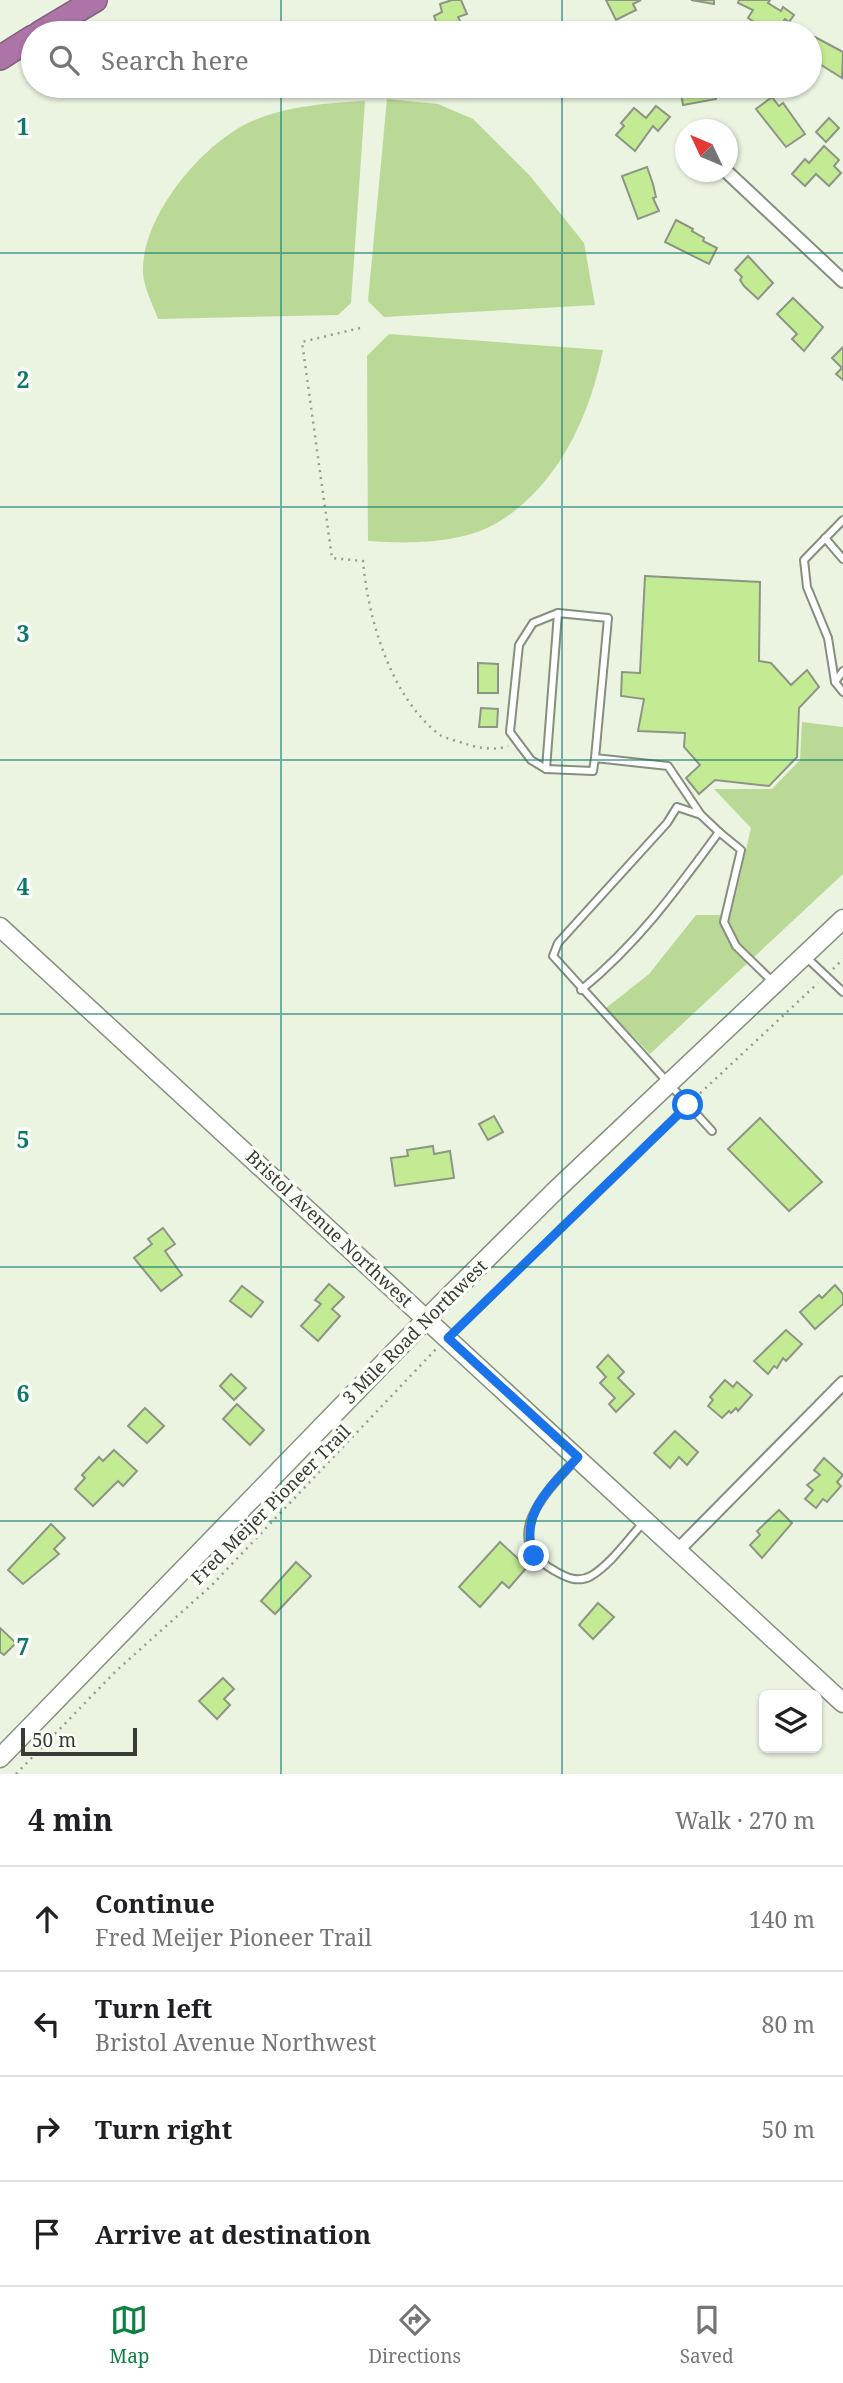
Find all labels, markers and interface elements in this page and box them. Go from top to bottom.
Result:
search box [21,21,822,98]
icon: search [45,41,83,79]
text: Search here [101,42,249,78]
text: 1 [17,110,30,142]
north arrow [675,119,738,182]
text: 2 [17,363,30,395]
text: 3 [17,617,30,649]
text: 4 [17,870,30,902]
route start [672,1089,703,1120]
text: 5 [17,1123,30,1155]
street label: Bristol Avenue Northwest [241,1144,418,1312]
street label: 3 Mile Road Northwest [337,1254,492,1409]
text: 6 [17,1377,30,1409]
street label: Fred Meijer Pioneer Trail [185,1419,356,1589]
route end [518,1540,549,1571]
text: 7 [17,1630,30,1662]
map controls [759,1690,822,1753]
button: layers [759,1690,822,1753]
scale bar [21,1725,136,1757]
text: 50 m [32,1727,76,1753]
text: 4 min [28,1799,113,1840]
text: Walk · 270 m [675,1804,815,1836]
text: Continue [95,1885,215,1921]
icon: ahead [28,1900,66,1938]
text: 140 m [749,1903,815,1935]
text: Fred Meijer Pioneer Trail [95,1921,372,1953]
text: Turn left [95,1990,212,2026]
icon: left [28,2005,66,2043]
text: 80 m [762,2008,815,2040]
text: Bristol Avenue Northwest [95,2026,376,2058]
icon: right [28,2110,66,2148]
text: Turn right [95,2111,232,2147]
text: 50 m [762,2113,815,2145]
icon: arrive [28,2215,66,2253]
text: Arrive at destination [95,2216,371,2252]
tab: Map [109,2301,150,2369]
tab: Directions [368,2301,461,2369]
tab: Saved [680,2301,734,2369]

